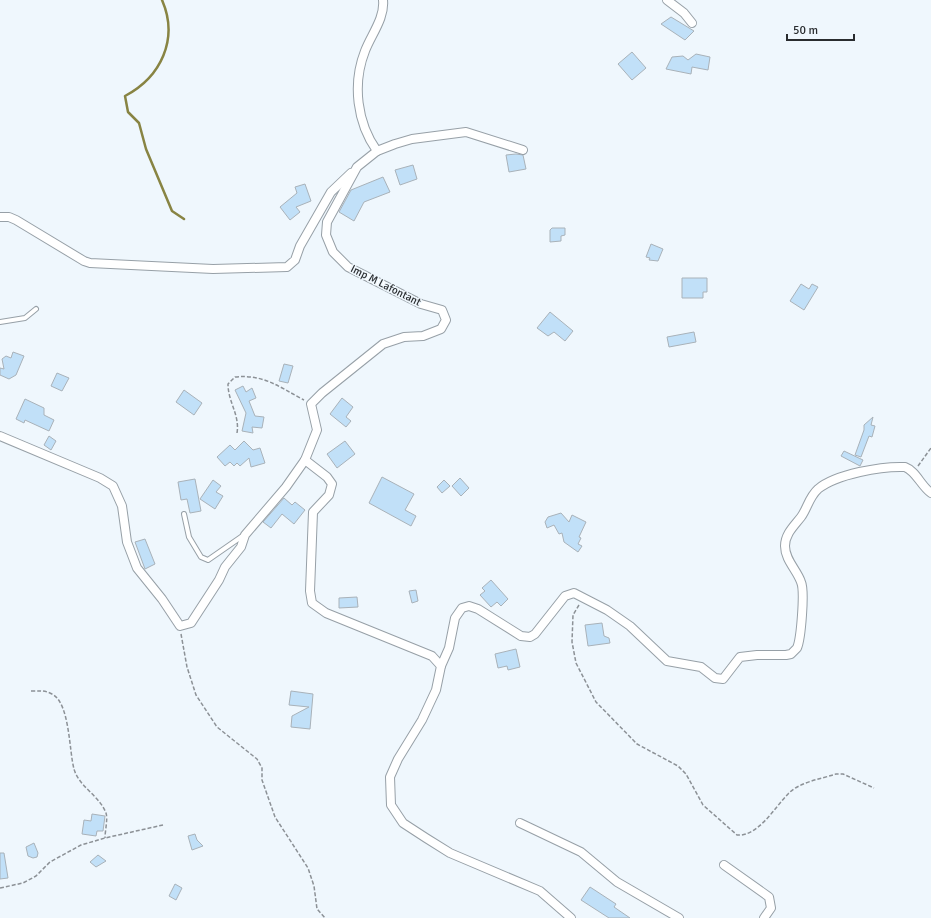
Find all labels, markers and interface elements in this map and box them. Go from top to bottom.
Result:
scale bar [787,16,854,42]
text: 50 m [793,23,818,38]
street label: Imp M Lafontant [348,262,423,309]

